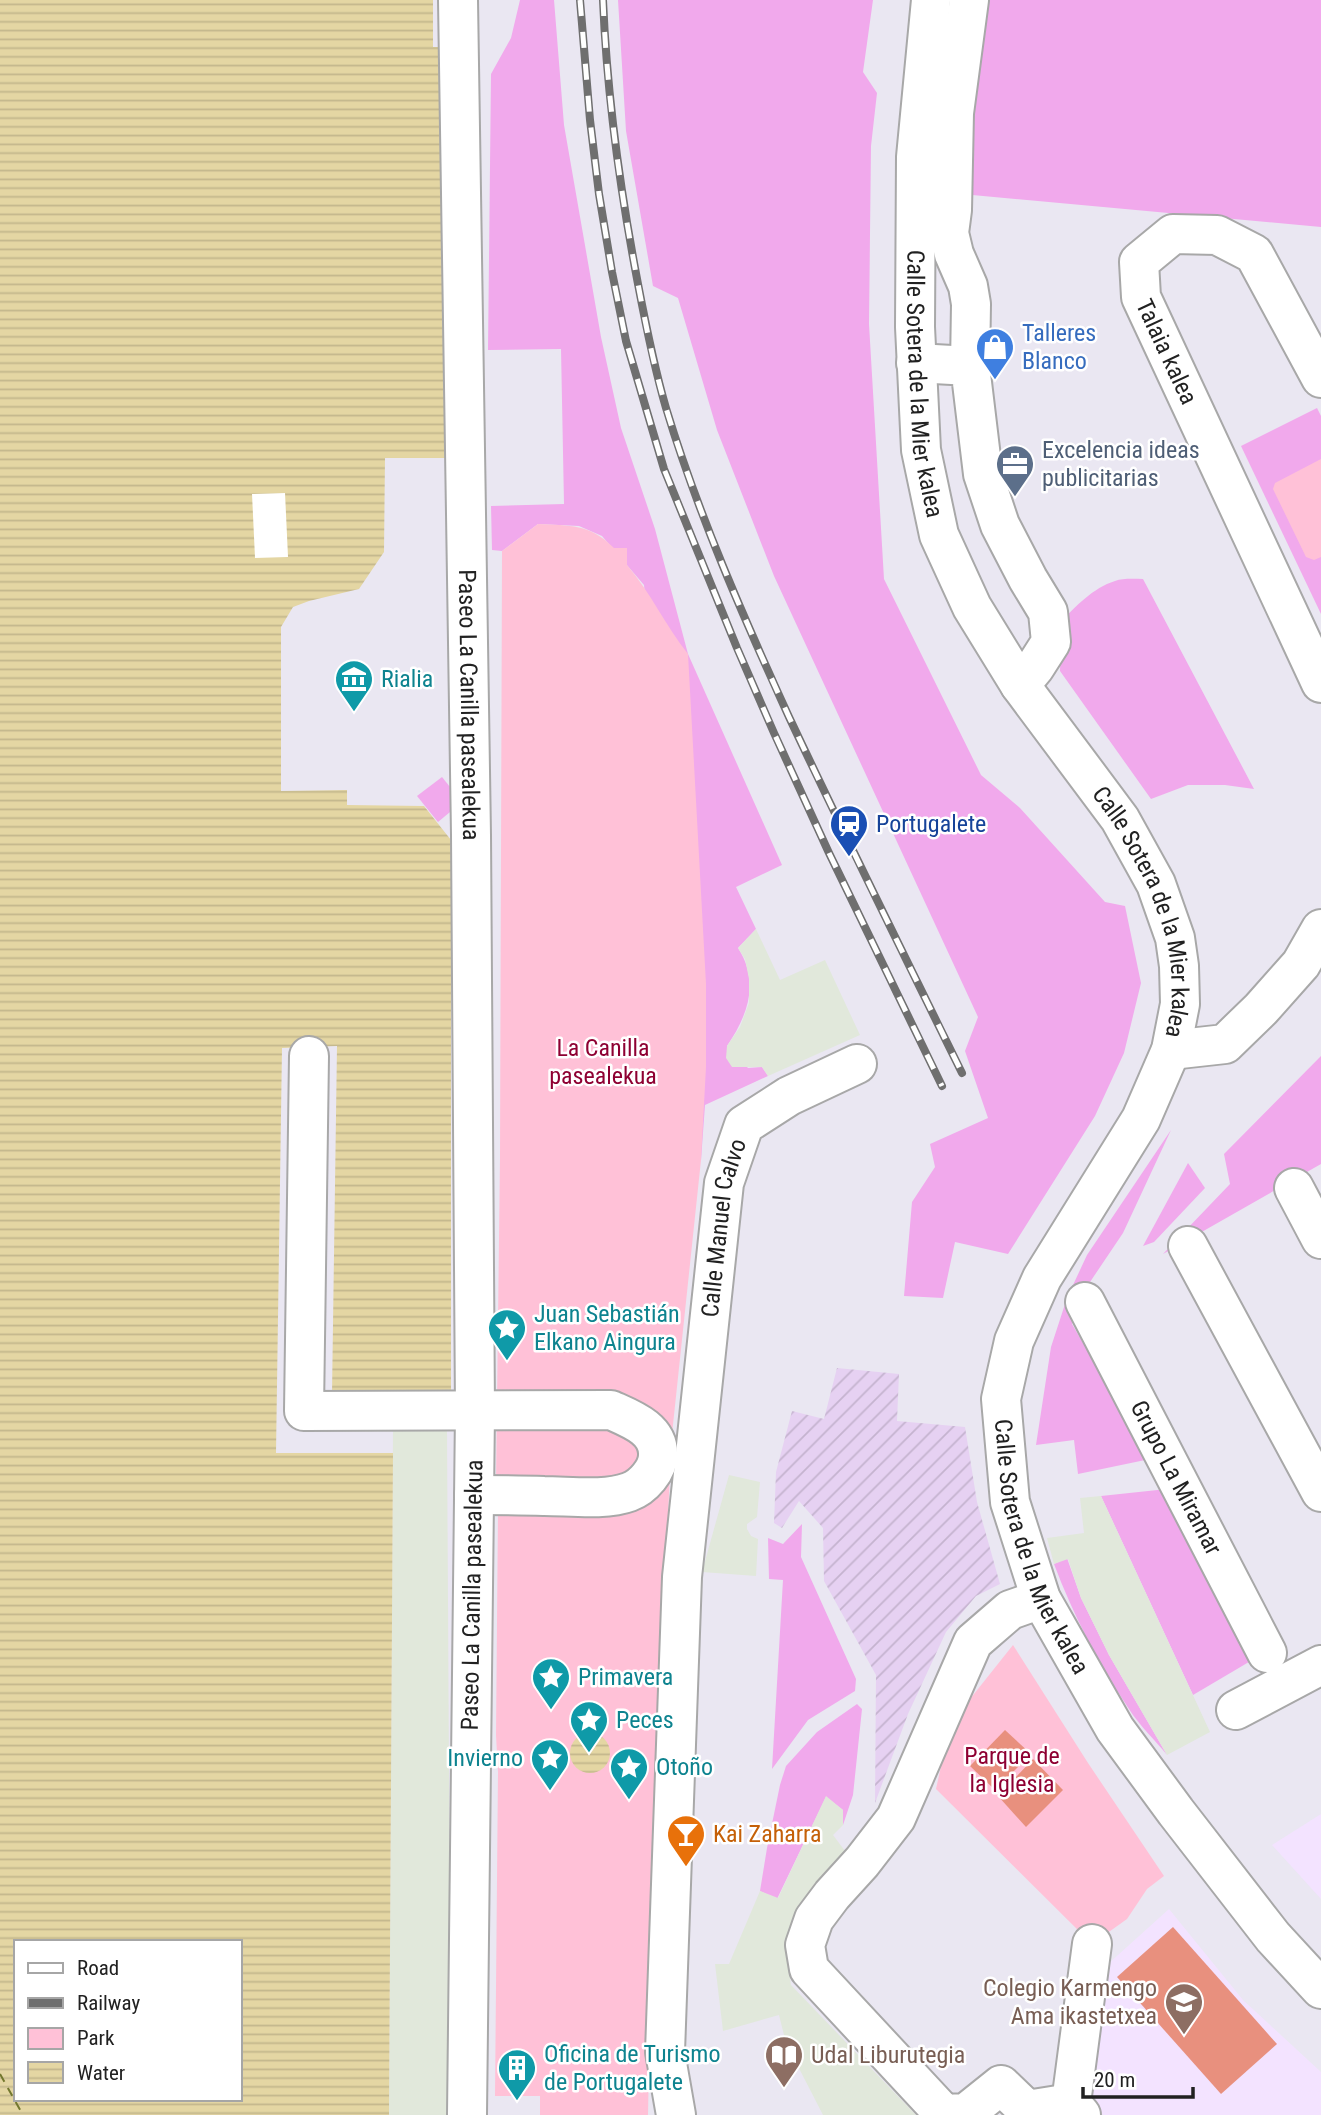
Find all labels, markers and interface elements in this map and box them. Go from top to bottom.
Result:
street label: Calle Sotera de la Mier kalea [901,250,949,520]
street label: Talaia kalea [1130,295,1203,409]
place label: Talleres Blanco [1022,319,1096,375]
shop icon: Talleres Blanco [974,326,1016,381]
place label: Excelencia ideas publicitarias [1042,436,1200,492]
office icon: Excelencia ideas publicitarias [994,443,1036,498]
street label: Paseo La Canilla pasealekua [453,569,485,841]
museum icon: Rialia [333,658,375,713]
place label: Rialia [381,665,433,693]
street label: Calle Sotera de la Mier kalea [1086,781,1194,1040]
station icon: Portugalete [828,803,870,858]
place label: Portugalete [876,810,986,838]
park label: La Canilla pasealekua [549,1034,657,1090]
street label: Calle Manuel Calvo [696,1135,752,1319]
place label: Juan Sebastián Elkano Aingura [534,1300,680,1356]
place icon: Juan Sebastián Elkano Aingura [486,1307,528,1362]
street label: Grupo La Miramar [1125,1396,1228,1560]
street label: Calle Sotera de la Mier kalea [989,1418,1095,1679]
street label: Paseo La Canilla pasealekua [456,1459,488,1731]
place icon: Primavera [530,1656,572,1711]
place label: Primavera [578,1663,673,1691]
place icon: Peces [568,1699,610,1754]
place label: Peces [616,1706,674,1734]
place icon: Invierno [529,1737,571,1792]
park label: Parque de la Iglesia [964,1742,1060,1798]
place label: Invierno [447,1744,523,1772]
place icon: Otoño [608,1746,650,1801]
place label: Otoño [656,1753,713,1781]
bar icon: Kai Zaharra [665,1813,707,1868]
place label: Kai Zaharra [713,1820,821,1848]
legend [14,1940,242,2101]
text: Road [77,1956,119,1980]
place label: Colegio Karmengo Ama ikastetxea [983,1974,1157,2030]
school or university icon: Colegio Karmengo Ama ikastetxea [1163,1981,1205,2036]
text: Railway [77,1991,140,2015]
text: Park [77,2026,115,2050]
library icon: Udal Liburutegia [763,2034,805,2089]
place label: Oficina de Turismo de Portugalete [544,2040,720,2096]
place label: Udal Liburutegia [811,2041,965,2069]
building icon: Oficina de Turismo de Portugalete [496,2047,538,2102]
scale bar [1083,2056,1193,2100]
text: Water [77,2061,125,2085]
text: 20 m [1094,2068,1135,2092]

